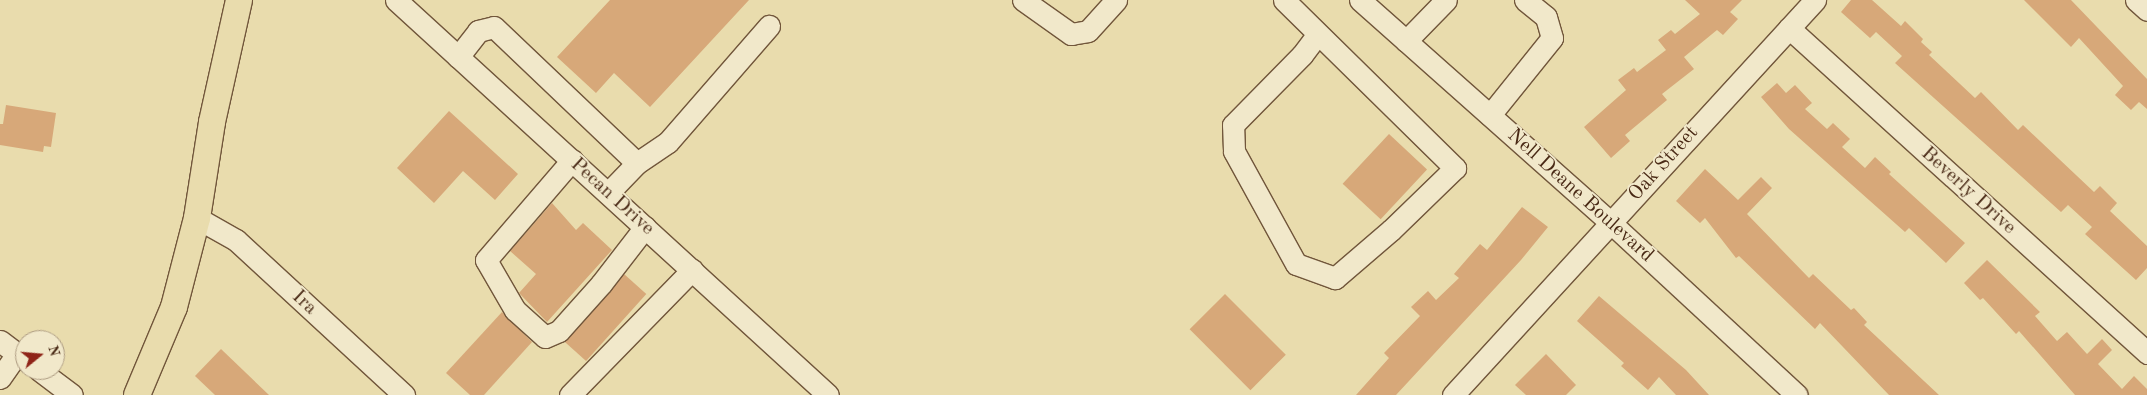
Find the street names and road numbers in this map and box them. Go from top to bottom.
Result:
street label: Oak Street [1624,121,1704,207]
street label: Nell Deane Boulevard [1502,124,1658,268]
street label: Beverly Drive [1916,142,2020,240]
street label: Pecan Drive [565,153,659,241]
street label: Ira [286,285,322,321]

